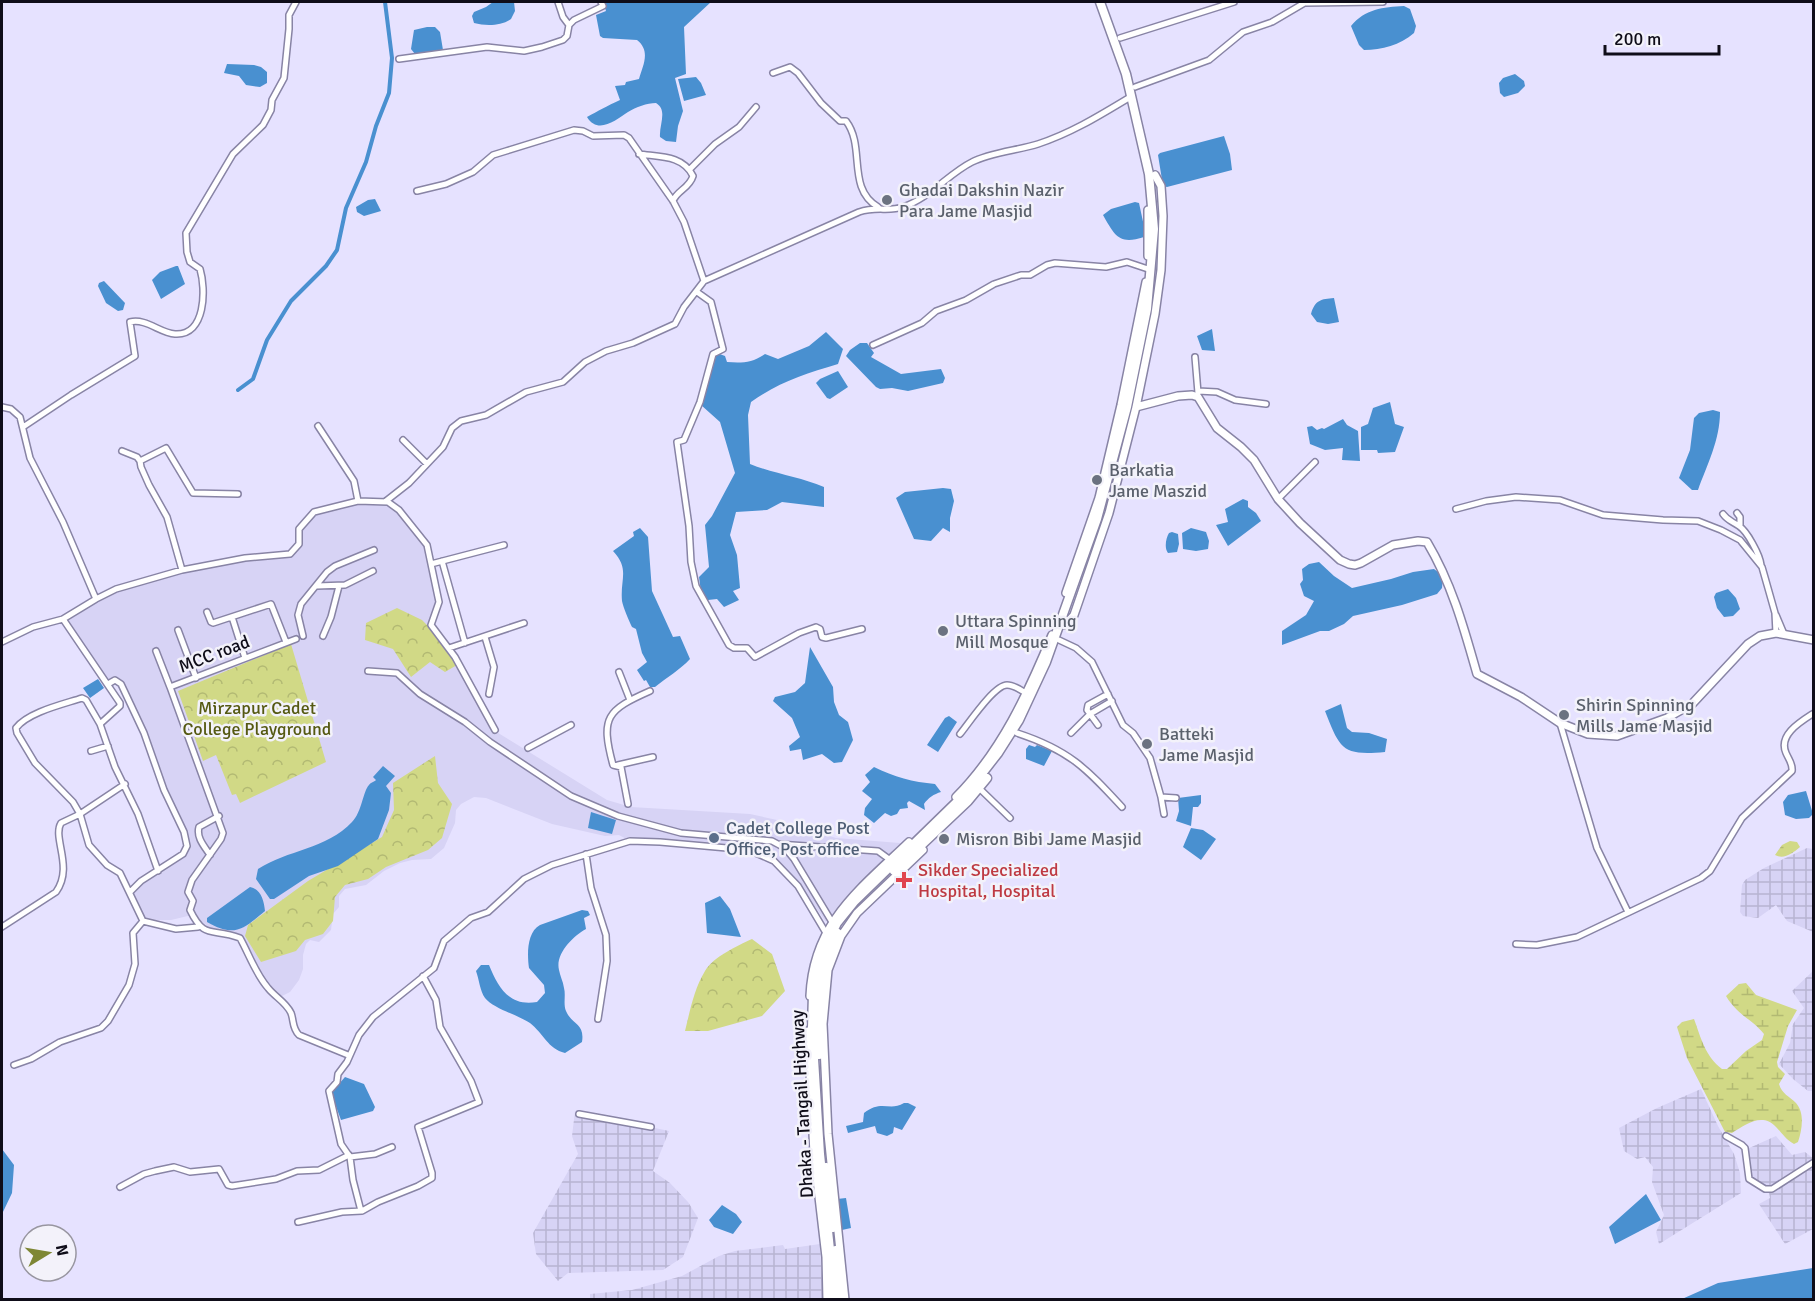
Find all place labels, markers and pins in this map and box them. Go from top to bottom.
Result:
place label: Ghadai Dakshin Nazir Para Jame Masjid [899,179,1064,222]
marker: Ghadai Dakshin Nazir Para Jame Masjid [880,193,894,207]
place label: Barkatia Jame Maszid [1109,459,1207,502]
marker: Barkatia Jame Maszid [1090,473,1104,487]
place label: Uttara Spinning Mill Mosque [955,610,1077,653]
marker: Uttara Spinning Mill Mosque [936,624,950,638]
place label: Shirin Spinning Mills Jame Masjid [1576,694,1713,737]
marker: Shirin Spinning Mills Jame Masjid [1557,708,1571,722]
place label: Batteki Jame Masjid [1159,723,1254,766]
marker: Batteki Jame Masjid [1140,737,1154,751]
place label: Cadet College Post Office, Post office [726,817,870,860]
place label: Misron Bibi Jame Masjid [956,828,1142,850]
marker: Cadet College Post Office, Post office [707,831,721,845]
marker: Misron Bibi Jame Masjid [937,832,951,846]
place label: Sikder Specialized Hospital, Hospital [918,859,1058,902]
marker: Sikder Specialized Hospital, Hospital [895,871,913,889]

